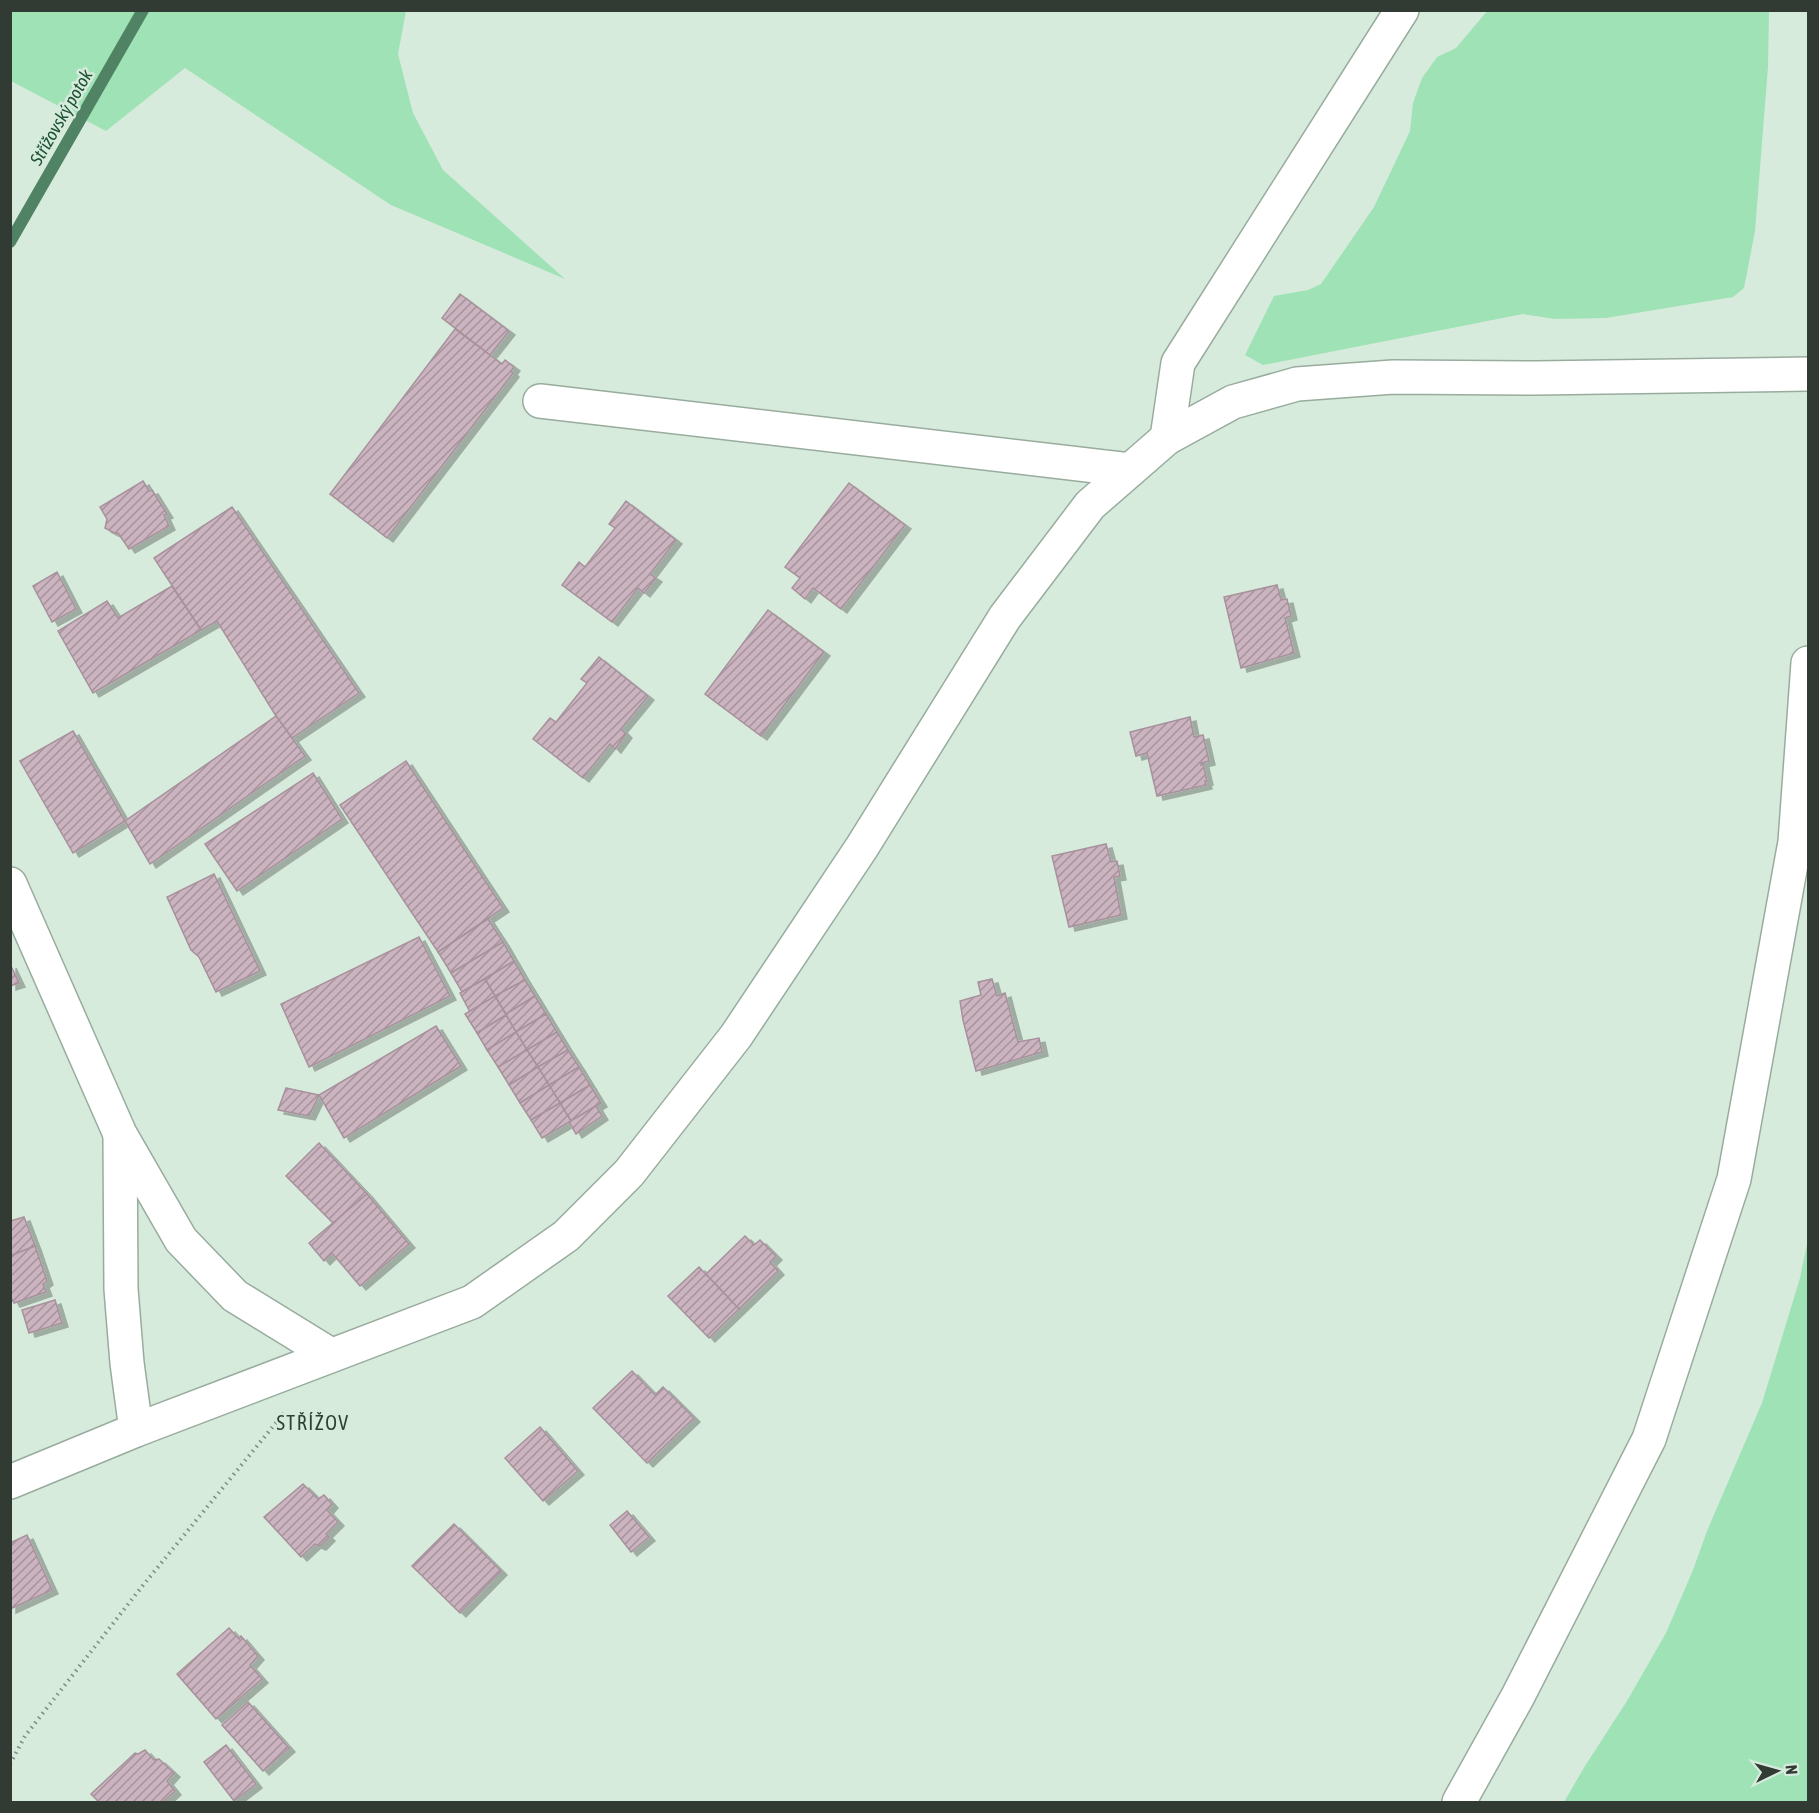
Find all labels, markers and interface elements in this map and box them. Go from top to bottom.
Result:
water label: Střížovský potok [25,65,97,169]
district label: STŘÍŽOV [276,1411,350,1434]
north arrow [1747,1741,1807,1801]
text: N [1783,1764,1801,1775]

